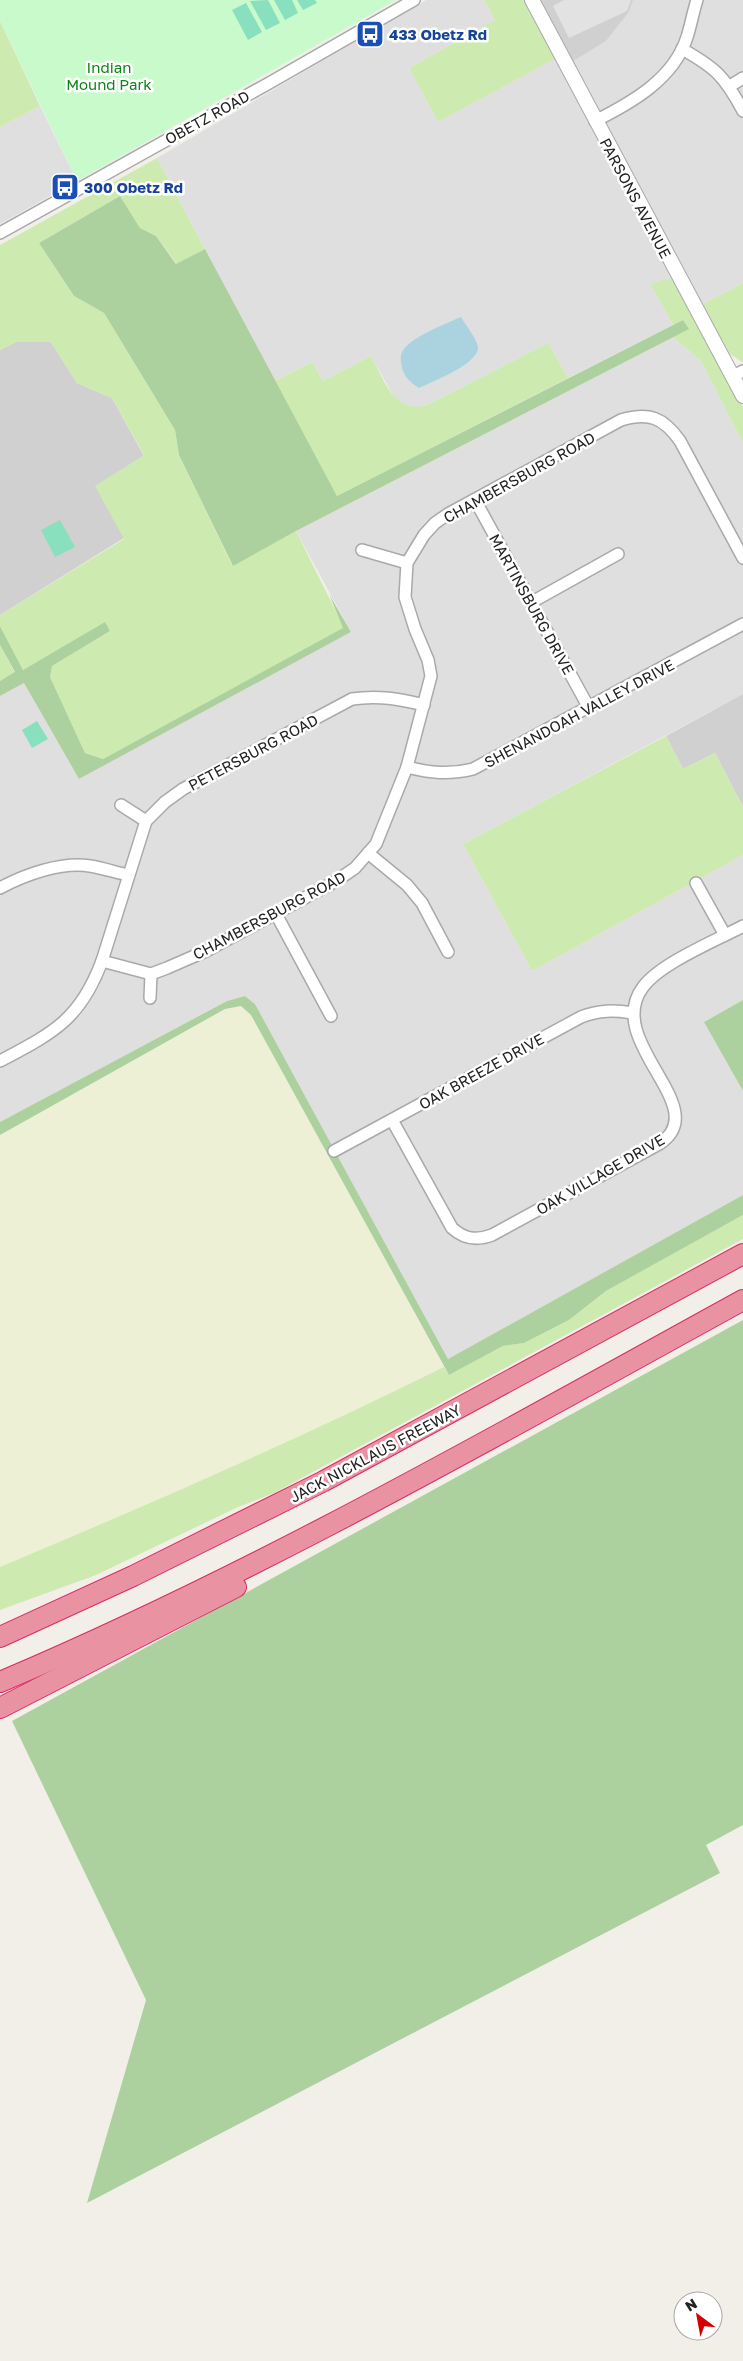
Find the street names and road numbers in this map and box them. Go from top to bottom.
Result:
street label: OBETZ ROAD [162,86,252,148]
street label: PARSONS AVENUE [597,135,675,261]
street label: CHAMBERSBURG ROAD [440,428,598,526]
street label: MARTINSBURG DRIVE [486,530,578,678]
street label: SHENANDOAH VALLEY DRIVE [481,655,677,771]
street label: PETERSBURG ROAD [185,710,321,794]
street label: CHAMBERSBURG ROAD [189,867,349,963]
street label: OAK BREEZE DRIVE [415,1029,547,1113]
street label: OAK VILLAGE DRIVE [533,1130,667,1218]
street label: JACK NICKLAUS FREEWAY [287,1400,464,1506]

